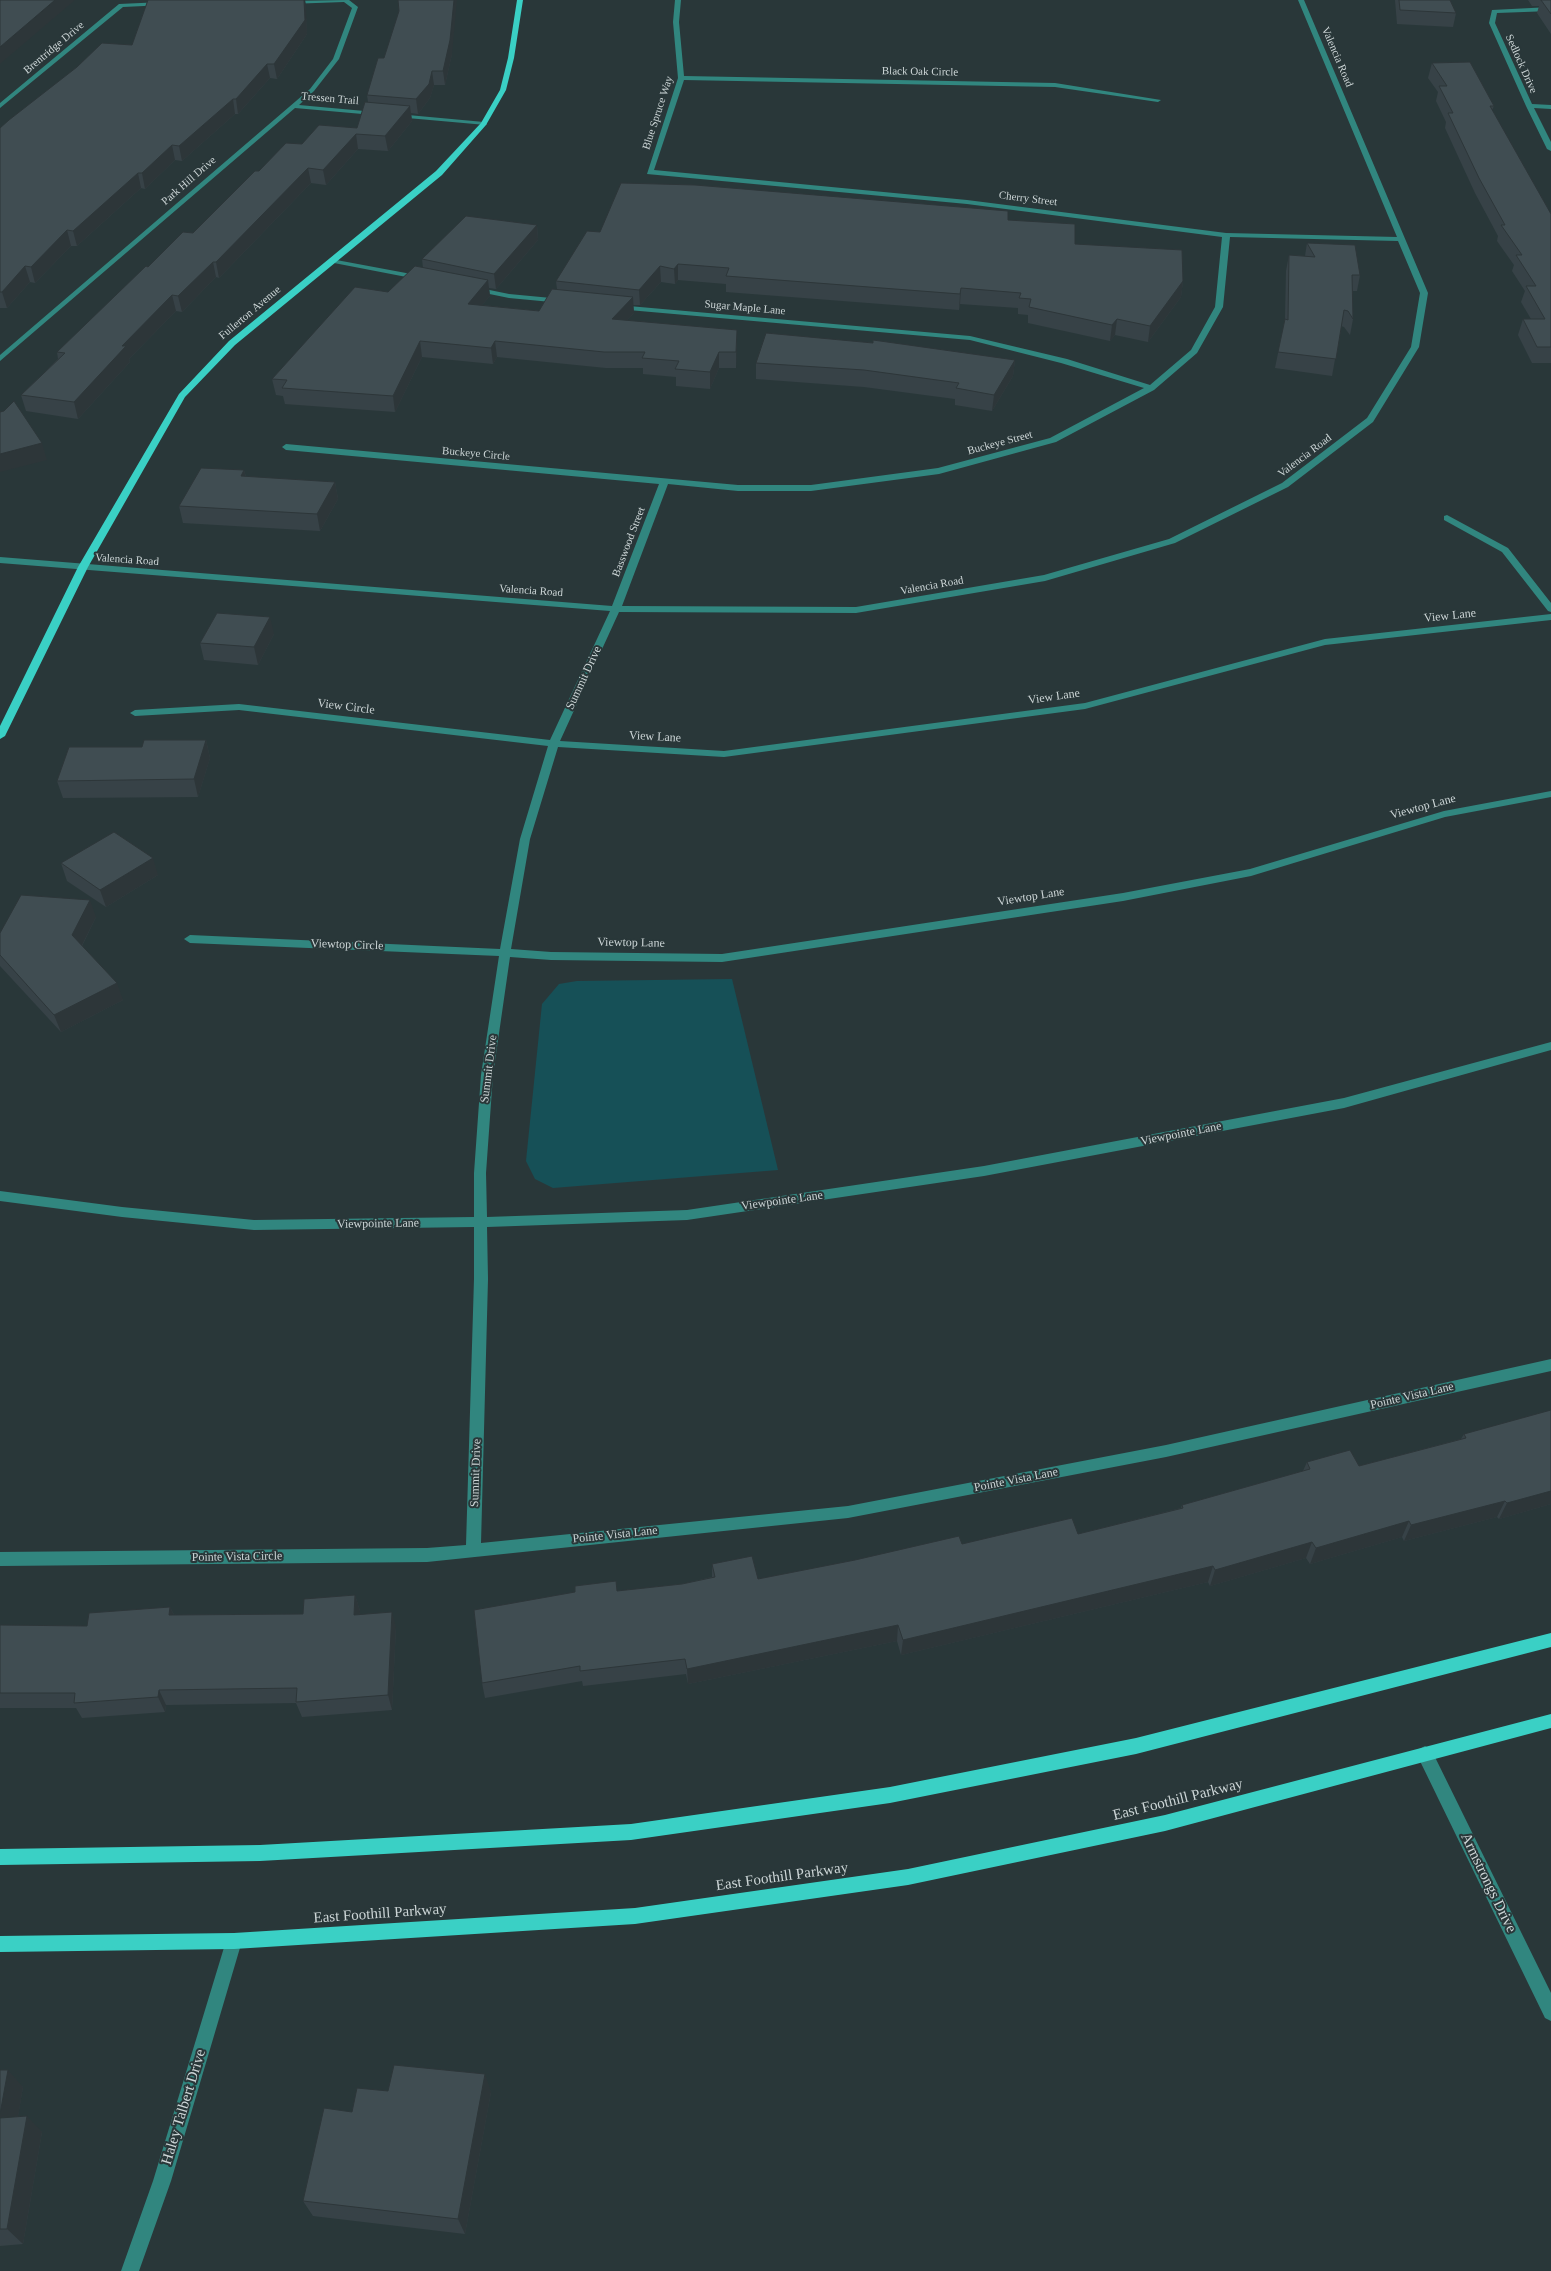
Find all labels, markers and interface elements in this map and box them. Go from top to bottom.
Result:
street label: Brentridge Drive [21,19,87,77]
street label: Valencia Road [1318,25,1356,89]
street label: Sedlock Drive [1502,32,1540,96]
street label: Black Oak Circle [882,65,958,79]
street label: Blue Spruce Way [640,74,676,152]
street label: Tressen Trail [301,90,359,108]
street label: Park Hill Drive [159,154,219,208]
street label: Cherry Street [998,189,1058,209]
street label: Fullerton Avenue [216,283,284,343]
street label: Sugar Maple Lane [704,298,786,318]
street label: Buckeye Street [966,428,1034,458]
street label: Valencia Road [1276,432,1334,480]
street label: Buckeye Circle [441,444,511,464]
street label: Basswood Street [610,505,648,579]
street label: Valencia Road [95,551,159,569]
street label: Valencia Road [899,574,965,598]
street label: Valencia Road [499,582,563,600]
street label: View Lane [1423,606,1477,626]
street label: Summit Drive [563,644,605,712]
street label: View Lane [1027,686,1081,708]
street label: View Circle [317,696,375,718]
street label: View Lane [629,728,681,746]
street label: Viewtop Lane [1388,791,1458,823]
street label: Viewtop Lane [996,885,1066,909]
street label: Viewtop Lane [597,935,665,951]
street label: Viewtop Circle [310,937,384,953]
street label: Summit Drive [478,1034,500,1104]
street label: Viewpointe Lane [1139,1119,1223,1149]
street label: Viewpointe Lane [740,1188,824,1214]
street label: Viewpointe Lane [337,1216,419,1232]
street label: Pointe Vista Lane [1369,1379,1455,1413]
street label: Summit Drive [468,1439,484,1507]
street label: Pointe Vista Lane [973,1465,1059,1495]
street label: Pointe Vista Lane [572,1523,658,1547]
street label: Pointe Vista Circle [192,1549,282,1565]
street label: East Foothill Parkway [1111,1775,1245,1825]
street label: Armstrongs Drive [1456,1830,1520,1936]
street label: East Foothill Parkway [715,1859,849,1895]
street label: East Foothill Parkway [313,1900,447,1928]
street label: Haley Talbert Drive [158,2047,210,2167]

